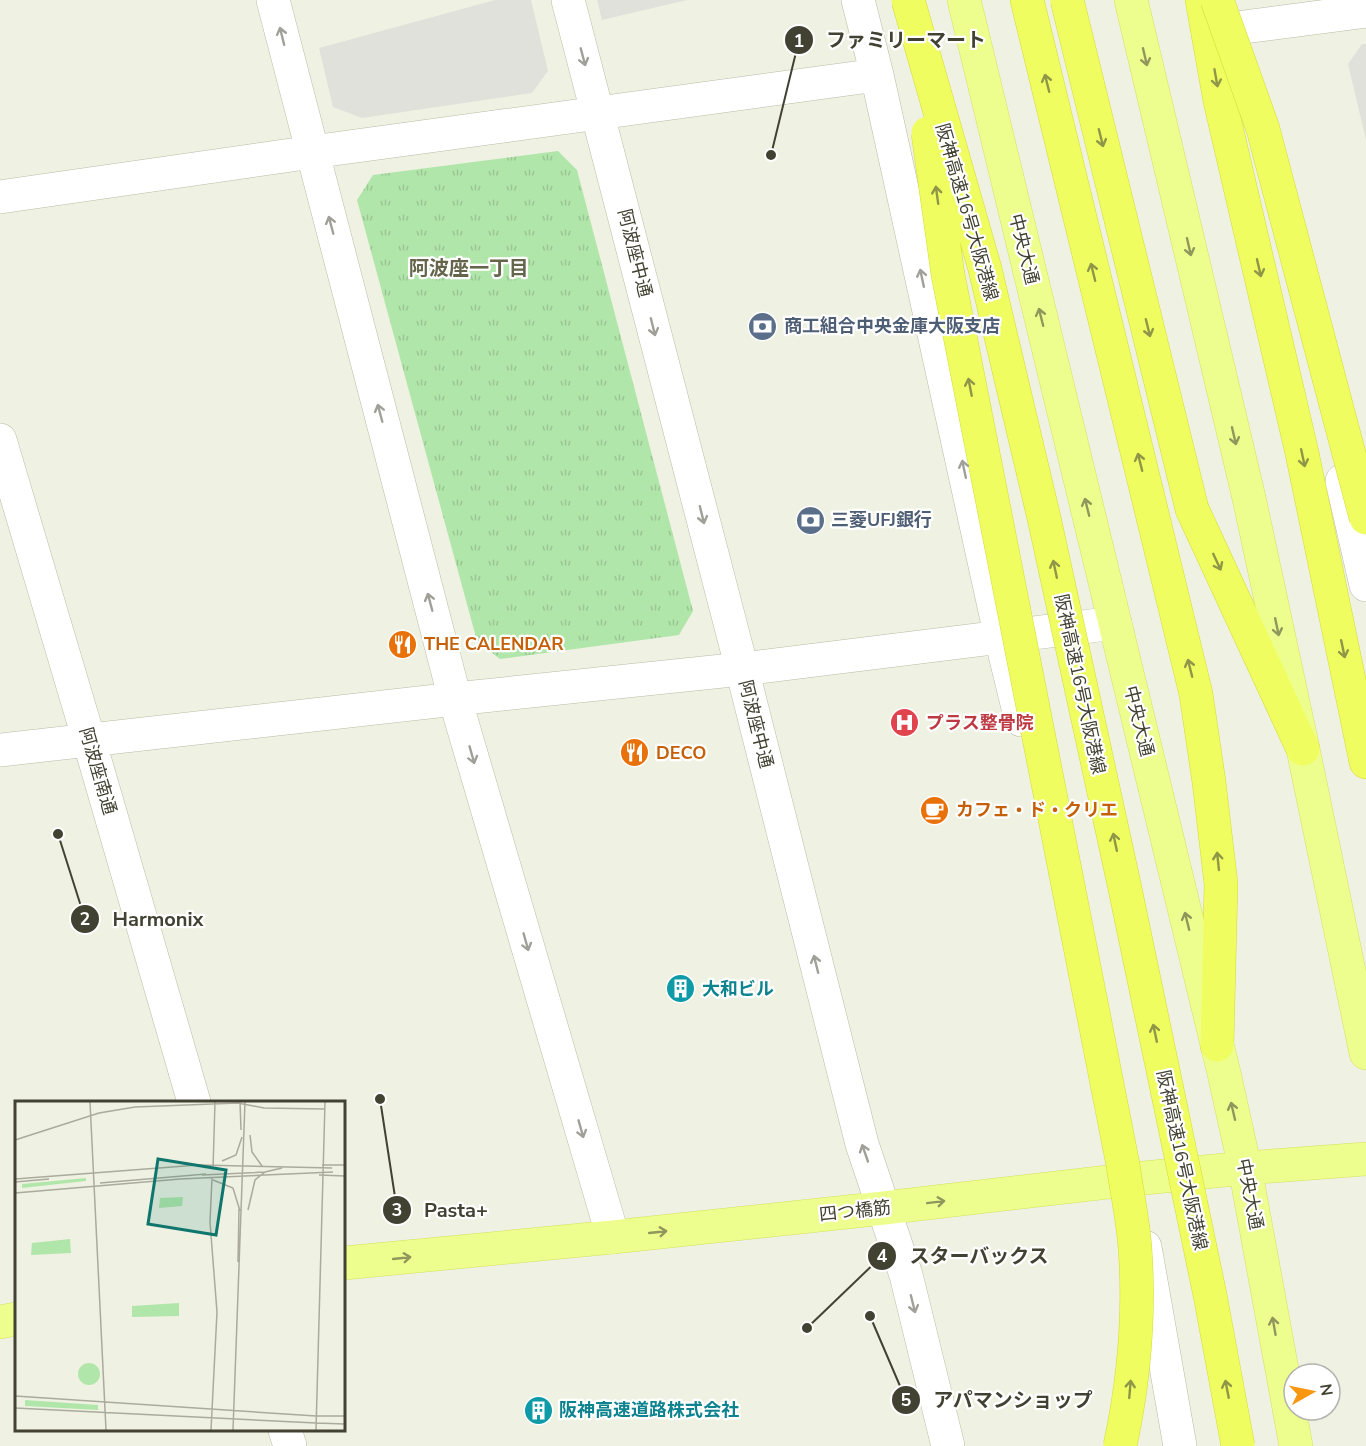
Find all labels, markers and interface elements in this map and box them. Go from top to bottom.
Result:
callout: ファミリーマート [784,21,998,59]
one-way arrow [276,27,287,46]
text: ファミリーマート [826,27,986,54]
text: 1 [794,29,804,53]
one-way arrow [578,47,590,66]
one-way arrow [1139,47,1151,66]
one-way arrow [1211,68,1222,88]
one-way arrow [1041,74,1053,93]
street label: 阪神高速16号大阪港線 [930,120,1004,304]
one-way arrow [1096,129,1108,148]
one-way arrow [931,185,942,205]
street label: 阿波座中通 [612,206,658,300]
street label: 中央大通 [1004,211,1044,287]
one-way arrow [325,215,336,234]
one-way arrow [1184,237,1196,256]
district label: 阿波座一丁目 [409,255,529,282]
one-way arrow [1254,258,1265,278]
one-way arrow [1087,263,1099,282]
one-way arrow [916,269,927,288]
one-way arrow [1034,308,1046,327]
bank icon: 商工組合中央金庫大阪支店 [747,310,779,342]
place label: 商工組合中央金庫大阪支店 [784,314,1000,338]
one-way arrow [648,317,660,336]
one-way arrow [1142,318,1154,337]
one-way arrow [964,377,975,397]
one-way arrow [374,404,386,423]
one-way arrow [1229,427,1241,446]
one-way arrow [1298,448,1309,468]
one-way arrow [1133,452,1145,471]
one-way arrow [957,459,969,478]
one-way arrow [1080,498,1092,517]
bank icon: 三菱UFJ銀行 [794,504,826,536]
one-way arrow [697,506,708,525]
place label: 三菱UFJ銀行 [831,508,932,532]
one-way arrow [1211,552,1223,570]
one-way arrow [1049,560,1060,580]
street label: 阪神高速16号大阪港線 [1049,592,1111,776]
one-way arrow [423,593,435,612]
one-way arrow [1271,617,1283,636]
restaurant icon: THE CALENDAR [387,628,419,660]
place label: THE CALENDAR [424,632,564,656]
one-way arrow [1337,640,1349,659]
one-way arrow [1183,659,1195,678]
street label: 阿波座中通 [733,677,779,771]
street label: 中央大通 [1119,683,1159,759]
hospital icon: プラス整骨院 [889,707,921,739]
place label: プラス整骨院 [926,711,1034,735]
street label: 阿波座南通 [74,724,122,818]
restaurant icon: DECO [619,737,651,769]
place label: DECO [656,741,706,765]
one-way arrow [467,745,478,764]
cafe icon: カフェ・ド・クリエ [919,794,951,826]
place label: カフェ・ド・クリエ [956,798,1118,822]
one-way arrow [1109,833,1120,852]
one-way arrow [1212,851,1223,871]
callout: Harmonix [70,900,215,938]
text: Harmonix [112,906,205,933]
text: 2 [80,907,90,931]
one-way arrow [1181,912,1193,931]
one-way arrow [521,932,532,951]
one-way arrow [810,955,822,974]
building icon: 大和ビル [665,973,697,1005]
place label: 大和ビル [702,977,774,1001]
one-way arrow [1149,1023,1160,1043]
street label: 阪神高速16号大阪港線 [1151,1068,1213,1252]
inset map [15,1101,345,1431]
one-way arrow [1226,1101,1238,1120]
one-way arrow [576,1120,587,1139]
one-way arrow [859,1144,870,1163]
street label: 中央大通 [1231,1156,1269,1232]
callout: Pasta+ [382,1191,500,1229]
street label: 四つ橋筋 [818,1195,892,1227]
one-way arrow [925,1196,945,1207]
text: Pasta+ [424,1197,488,1224]
text: 3 [392,1198,402,1222]
one-way arrow [648,1226,668,1237]
callout: スターバックス [867,1237,1061,1275]
text: スターバックス [909,1243,1049,1270]
text: 4 [877,1244,888,1268]
one-way arrow [391,1252,411,1263]
one-way arrow [908,1295,920,1314]
one-way arrow [1268,1317,1279,1337]
north arrow [1282,1362,1342,1422]
one-way arrow [1125,1379,1136,1399]
one-way arrow [1221,1379,1232,1399]
callout: アパマンショップ [891,1381,1105,1419]
text: N [1314,1382,1338,1397]
text: アパマンショップ [933,1387,1093,1414]
text: 5 [901,1388,912,1412]
building icon: 阪神高速道路株式会社 [522,1394,554,1426]
place label: 阪神高速道路株式会社 [559,1398,739,1422]

